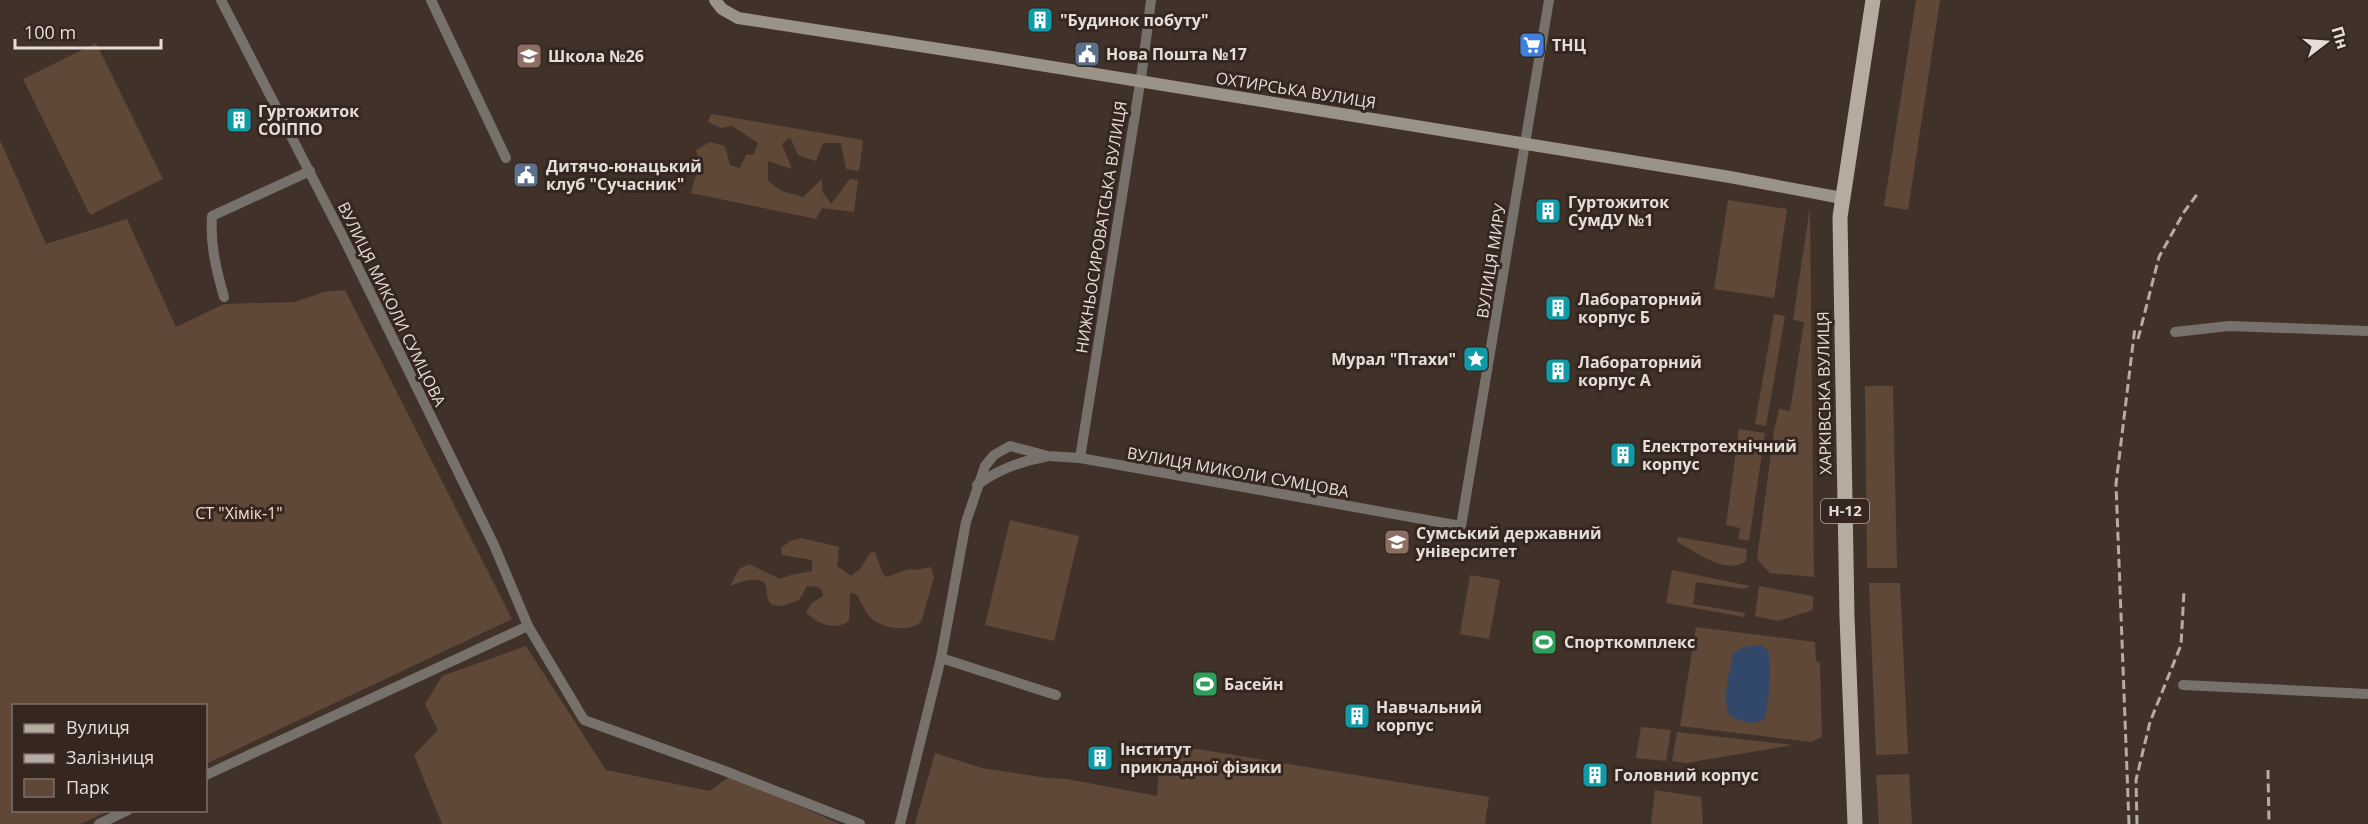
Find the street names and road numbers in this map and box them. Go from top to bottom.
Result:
street label: ОХТИРСЬКА ВУЛИЦЯ [1214,66,1378,114]
street label: НИЖНЬОСИРОВАТСЬКА ВУЛИЦЯ [1070,99,1132,355]
street label: ВУЛИЦЯ МИКОЛИ СУМЦОВА [333,198,452,411]
street label: ВУЛИЦЯ МИРУ [1471,202,1511,320]
street label: ХАРКІВСЬКА ВУЛИЦЯ [1812,311,1836,475]
street label: ВУЛИЦЯ МИКОЛИ СУМЦОВА [1125,442,1352,503]
road number: Н-12 [1821,499,1869,523]

